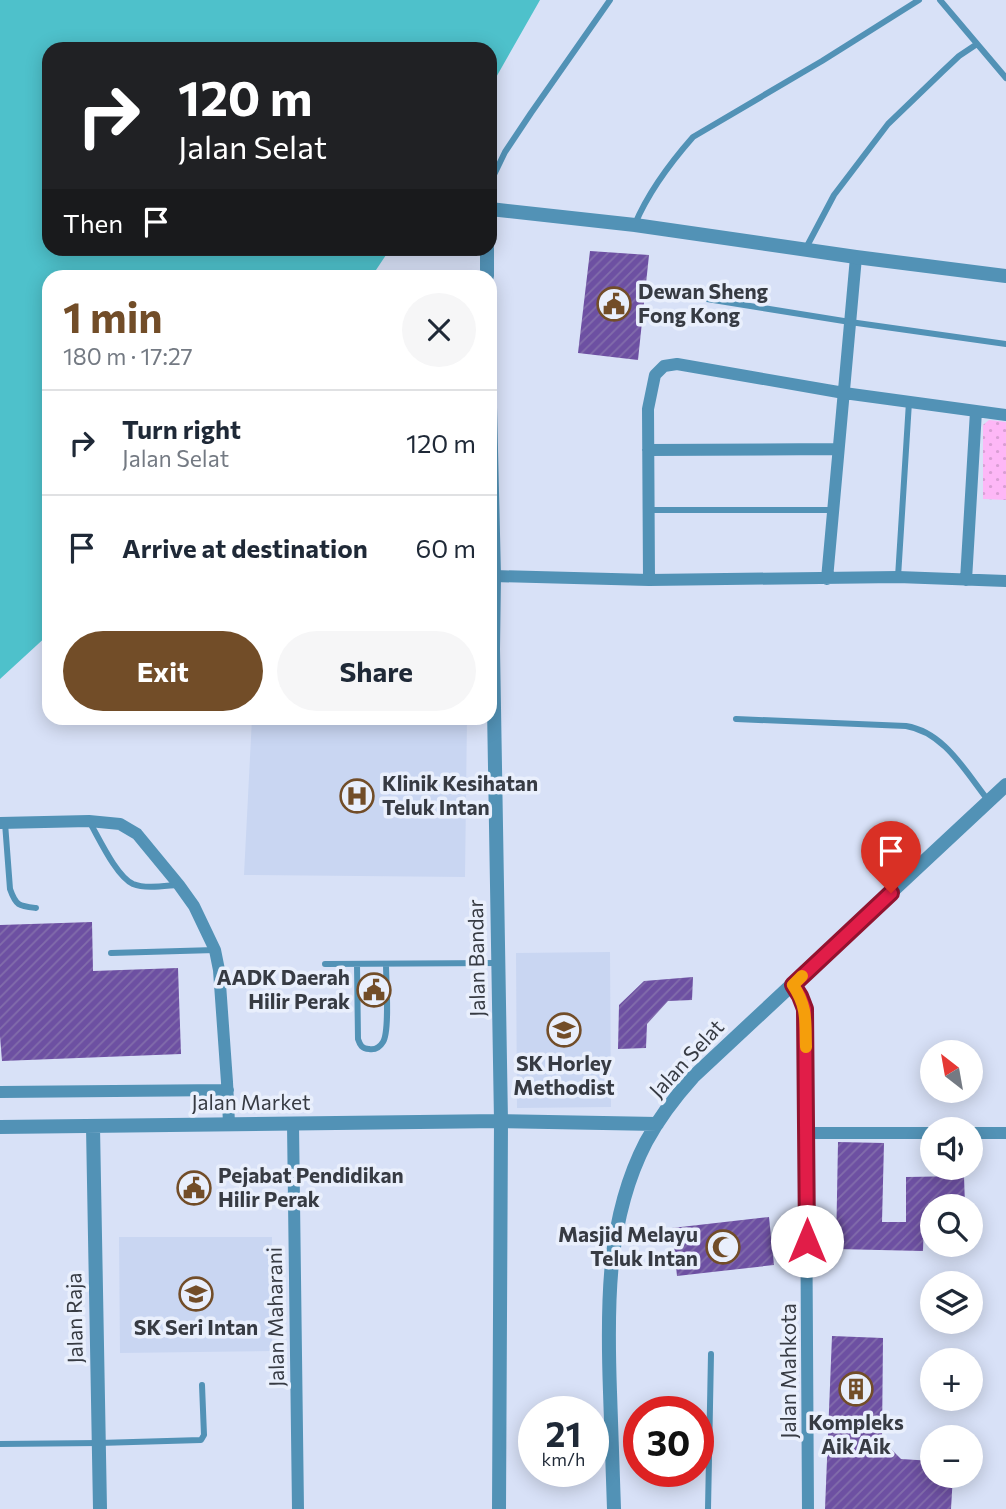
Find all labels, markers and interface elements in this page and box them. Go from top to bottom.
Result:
text: 120 m [178,66,312,126]
icon: right [63,70,154,161]
text: Jalan Selat [178,126,327,166]
icon: arrive [137,203,175,241]
text: Then [63,207,123,238]
place label: Dewan Sheng Fong Kong [638,278,769,327]
public building icon: Dewan Sheng Fong Kong [595,285,633,323]
text: 1 min [63,290,163,342]
button: close [402,293,476,367]
text: 180 m · 17:27 [63,342,193,370]
text: Turn right [122,413,241,444]
icon: right [63,424,101,462]
text: 120 m [406,427,476,458]
text: Jalan Selat [122,444,229,472]
icon: arrive [63,529,101,567]
text: Arrive at destination [122,532,368,563]
text: 60 m [416,532,476,563]
button: Exit [63,631,263,711]
button: Share [277,631,476,711]
place label: Klinik Kesihatan Teluk Intan [382,770,538,819]
hospital icon: Klinik Kesihatan Teluk Intan [338,777,376,815]
pin [861,821,921,893]
icon: arrive [872,832,910,870]
street label: Jalan Bandar [462,899,489,1017]
place label: AADK Daerah Hilir Perak [217,964,350,1013]
public building icon: AADK Daerah Hilir Perak [355,971,393,1009]
school or university icon: SK Horley Methodist [545,1011,583,1049]
street label: Jalan Selat [643,1014,728,1102]
north arrow [920,1040,984,1102]
map controls [920,1040,983,1488]
place label: SK Horley Methodist [513,1050,615,1099]
street label: Jalan Market [191,1089,311,1114]
button: sound [920,1117,983,1180]
place label: Pejabat Pendidikan Hilir Perak [218,1162,404,1211]
public building icon: Pejabat Pendidikan Hilir Perak [175,1169,213,1207]
button: search [920,1194,983,1257]
position arrow [770,1204,844,1278]
place label: Masjid Melayu Teluk Intan [558,1221,698,1270]
mosque icon: Masjid Melayu Teluk Intan [704,1228,742,1266]
street label: Jalan Maharani [261,1247,288,1387]
button: layers [920,1271,983,1334]
street label: Jalan Raja [60,1272,87,1364]
school or university icon: SK Seri Intan [177,1275,215,1313]
street label: Jalan Mahkota [775,1303,800,1439]
place label: SK Seri Intan [134,1314,258,1339]
button: + [920,1348,983,1411]
building icon: Kompleks Aik Aik [837,1370,875,1408]
speed limit sign: 30 [623,1396,714,1487]
place label: Kompleks Aik Aik [808,1409,904,1458]
text: 21 [546,1411,581,1454]
button: − [920,1425,983,1488]
text: km/h [542,1448,585,1470]

